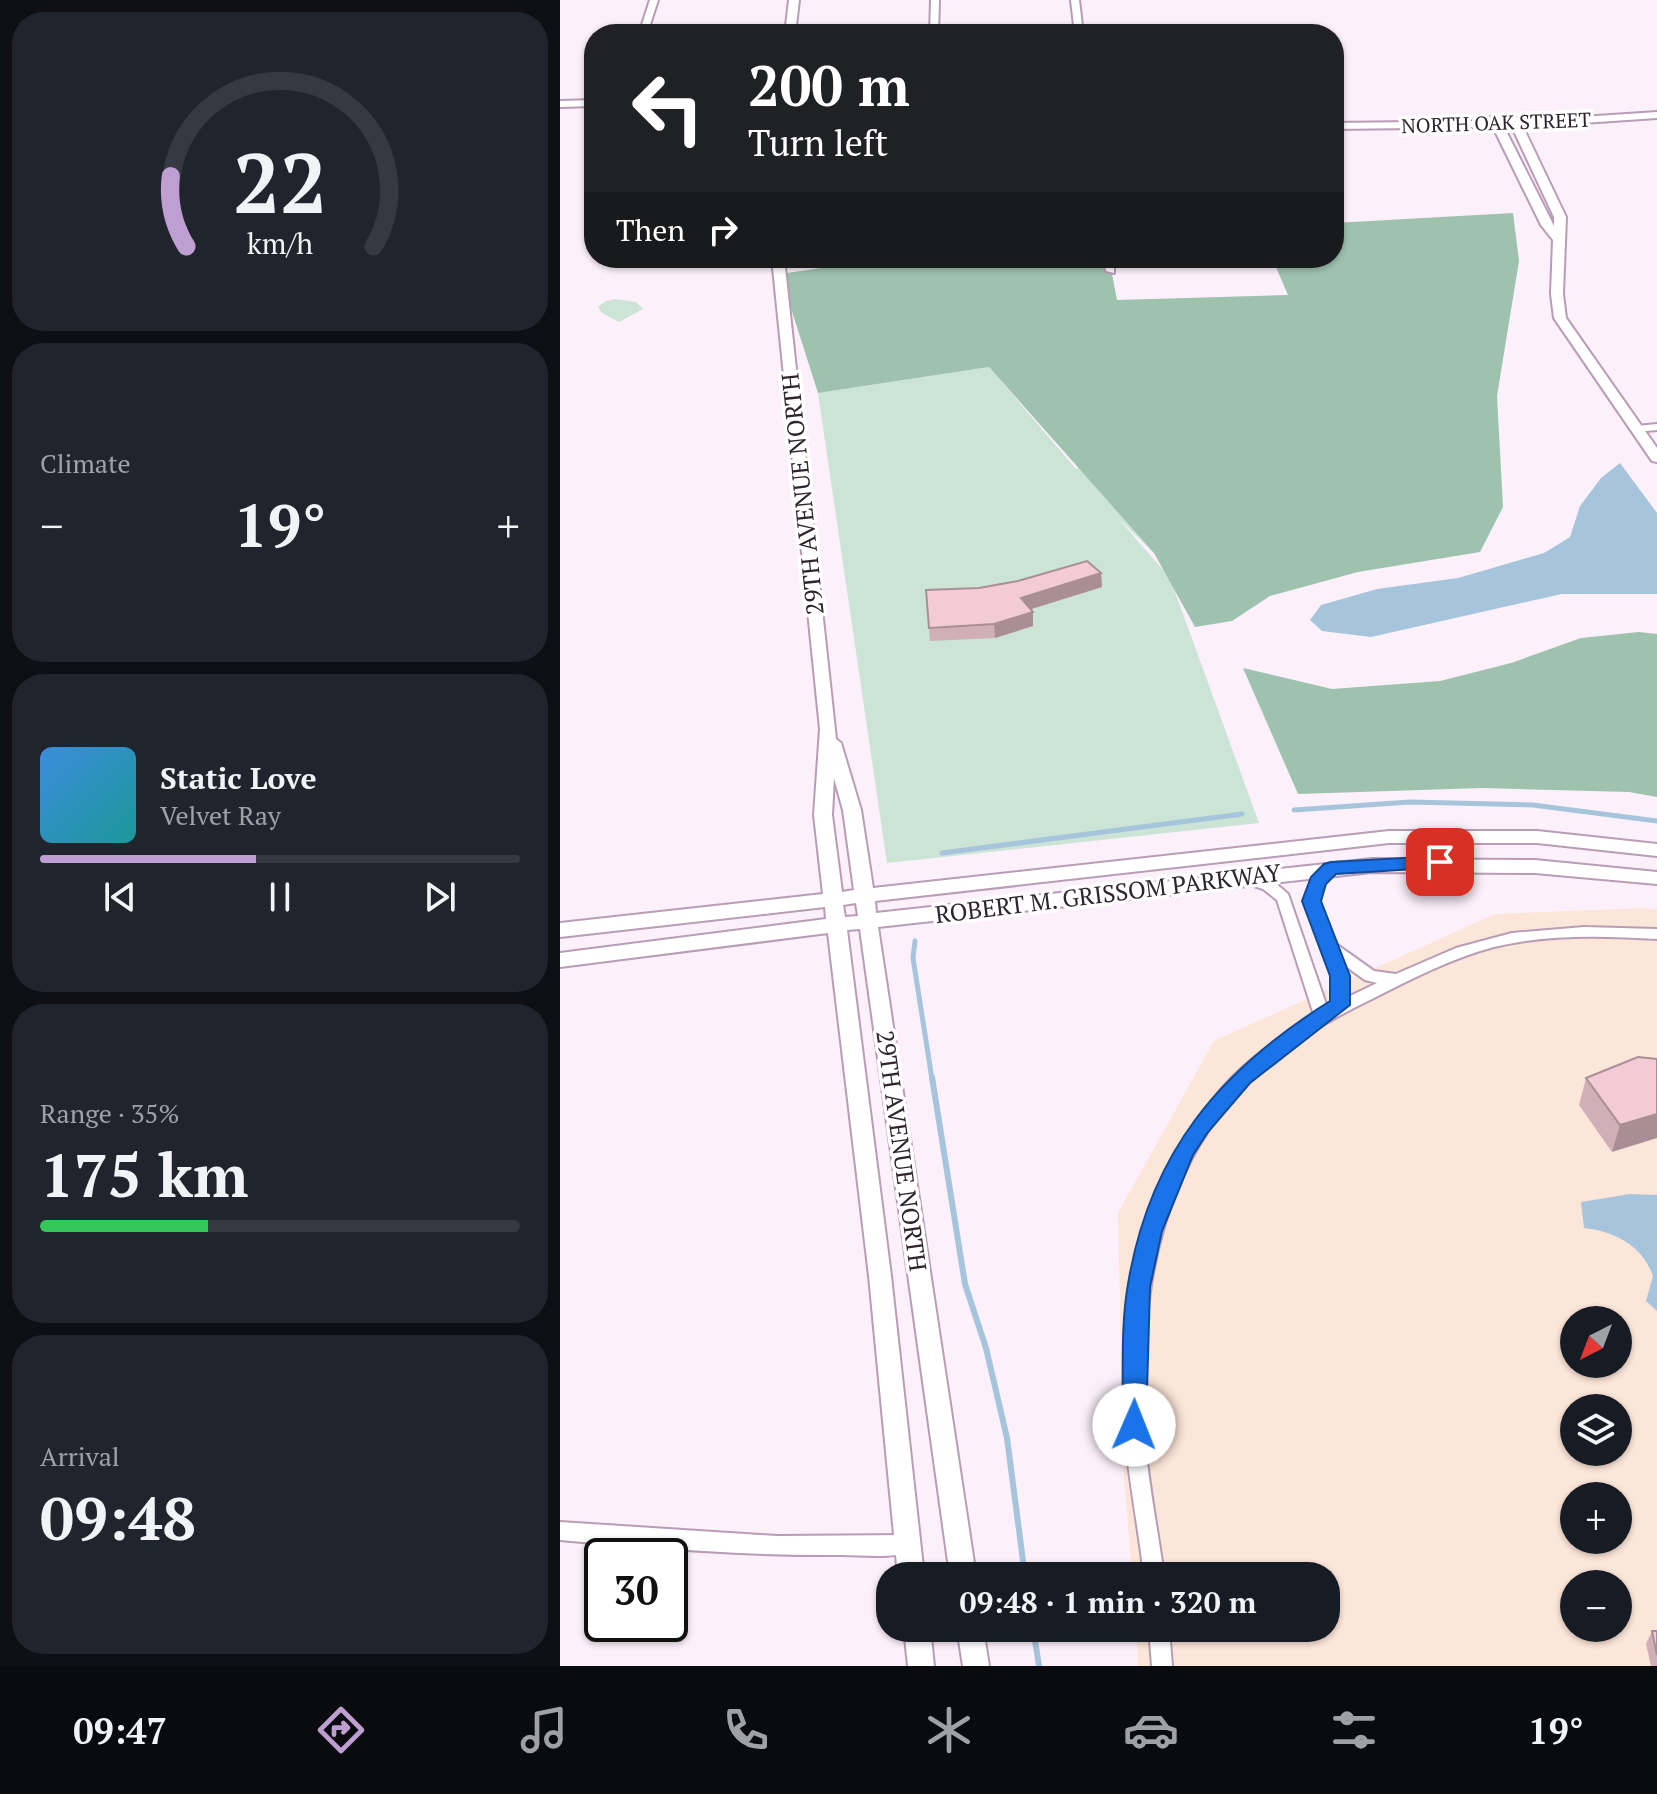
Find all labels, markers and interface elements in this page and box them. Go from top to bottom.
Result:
text: 200 m [748,48,910,122]
icon: left [616,56,720,160]
street label: NORTH OAK STREET [1401,106,1591,139]
text: Turn left [748,119,888,166]
text: 22 [233,127,327,237]
icon: right [701,208,745,252]
text: Then [616,210,685,250]
text: km/h [247,225,313,263]
street label: 29TH AVENUE NORTH [773,372,831,617]
text: Climate [40,446,131,480]
text: 19° [234,485,326,564]
text: − [40,496,63,555]
text: + [497,496,520,555]
text: Static Love [160,758,317,798]
text: Velvet Ray [160,798,281,832]
pin [1406,828,1474,896]
icon: arrive [1418,840,1462,884]
street label: ROBERT M. GRISSOM PARKWAY [933,856,1283,930]
icon: previous [98,875,142,919]
icon: pause [258,875,302,919]
icon: next [418,875,462,919]
street label: 29TH AVENUE NORTH [869,1028,935,1273]
text: Range · 35% [40,1096,179,1130]
text: 175 km [40,1135,248,1214]
north arrow [1560,1306,1632,1378]
map controls [1560,1306,1632,1642]
position arrow [1092,1383,1176,1467]
button: layers [1560,1394,1632,1466]
text: Arrival [40,1439,120,1473]
text: 09:48 [40,1478,196,1557]
button: + [1560,1482,1632,1554]
speed limit sign: 30 [584,1538,688,1642]
button: − [1560,1570,1632,1642]
text: 09:48 · 1 min · 320 m [960,1582,1256,1622]
icon: directions [313,1702,369,1758]
icon: music [516,1702,572,1758]
icon: phone [718,1702,774,1758]
icon: climate [921,1702,977,1758]
icon: car [1123,1702,1179,1758]
icon: filters [1326,1702,1382,1758]
text: 09:47 [73,1707,167,1754]
text: 19° [1528,1707,1584,1754]

